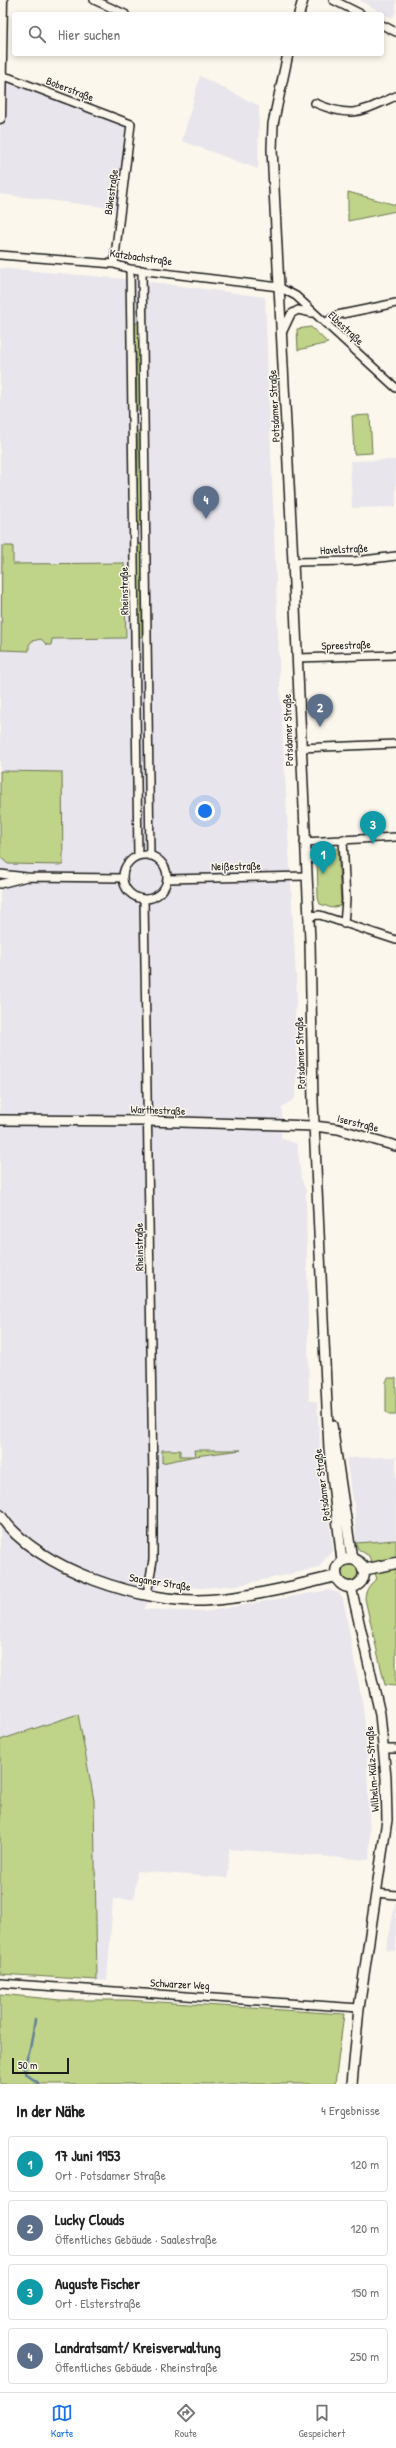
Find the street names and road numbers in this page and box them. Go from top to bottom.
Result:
street label: Boberstraße [44,74,96,105]
street label: Bäkestraße [101,168,121,216]
street label: Katzbachstraße [109,246,174,268]
street label: Elbestraße [325,308,367,348]
street label: Potsdamer Straße [265,369,283,443]
street label: Havelstraße [320,541,369,557]
street label: Rheinstraße [117,566,131,615]
street label: Spreestraße [321,637,372,653]
street label: Potsdamer Straße [280,693,296,766]
street label: Neißestraße [211,859,262,873]
street label: Potsdamer Straße [292,1016,308,1089]
street label: Warthestraße [130,1102,186,1118]
street label: Iserstraße [336,1111,381,1135]
street label: Rheinstraße [132,1222,146,1271]
street label: Potsdamer Straße [311,1448,333,1522]
street label: Saganer Straße [128,1570,192,1594]
street label: Wilhelm-Külz-Straße [362,1725,382,1812]
street label: Schwarzer Weg [150,1975,210,1993]

